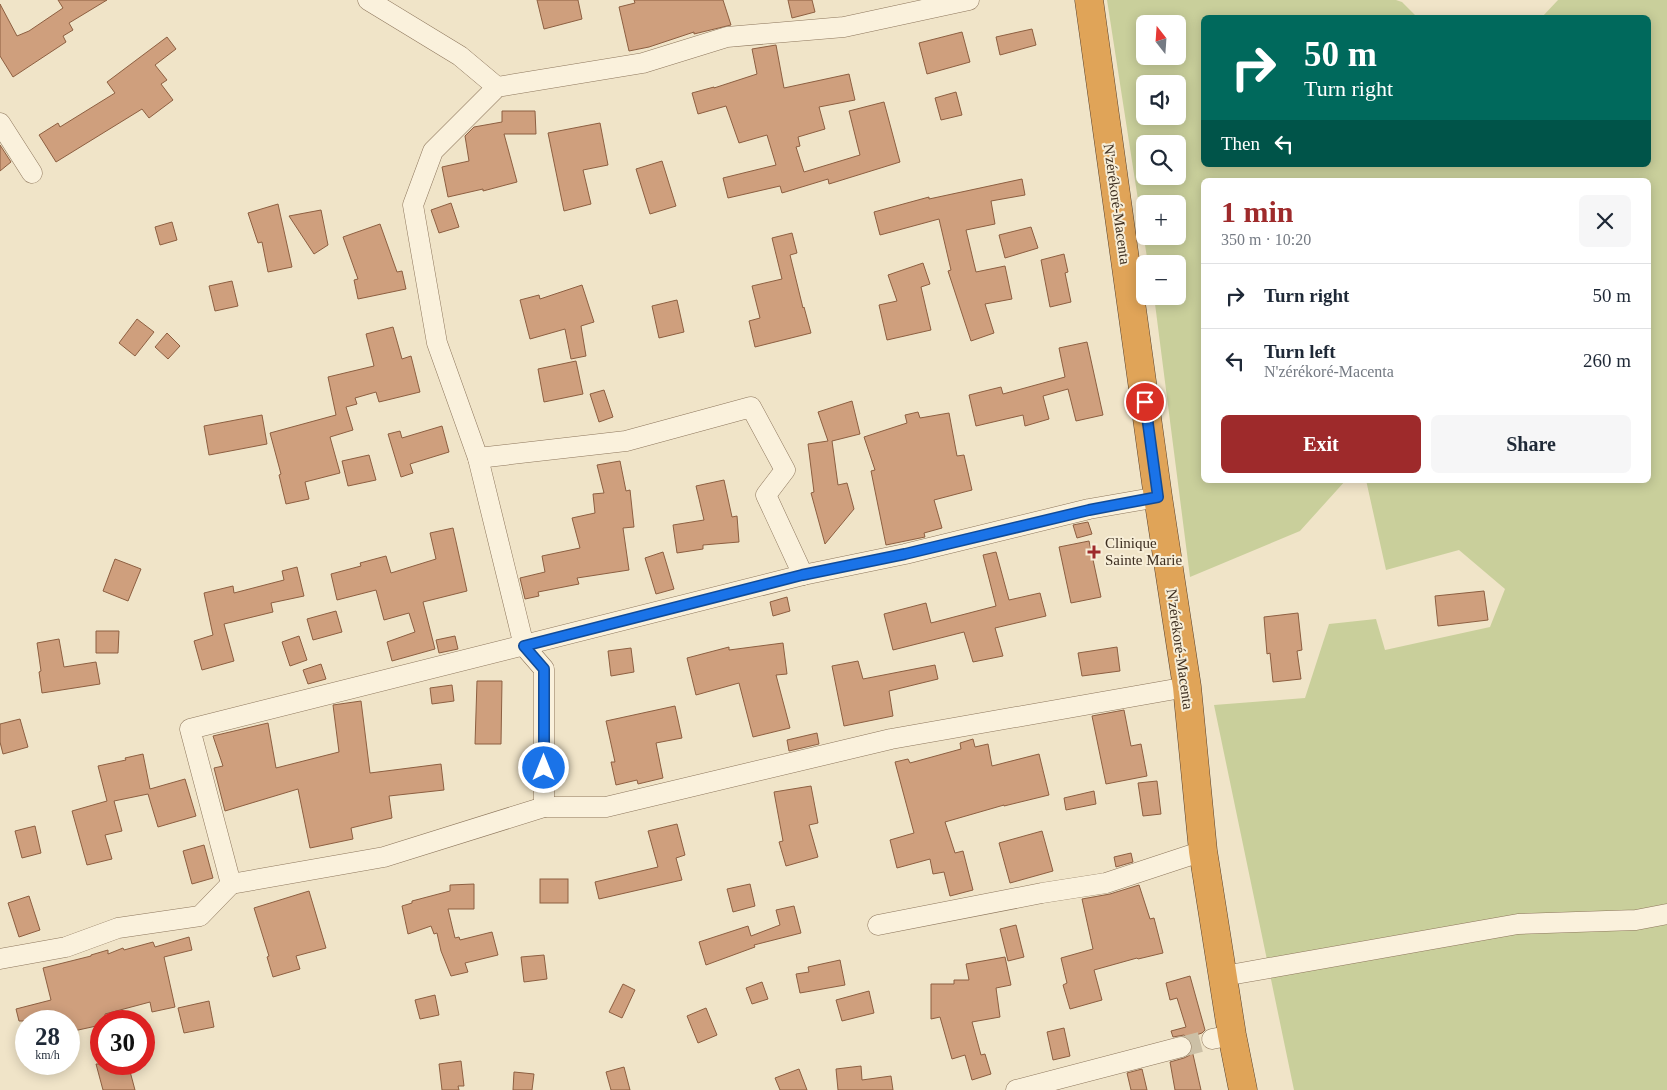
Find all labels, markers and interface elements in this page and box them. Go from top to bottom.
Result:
north arrow [1136,15,1186,65]
map controls [1136,15,1186,305]
icon: right [1221,35,1286,100]
text: 50 m [1304,35,1377,74]
button: sound [1136,75,1186,125]
text: Turn right [1304,76,1393,101]
icon: left [1270,130,1298,158]
text: Then [1221,133,1260,154]
button: search [1136,135,1186,185]
street label: N'zérékoré-Macenta [1101,143,1133,266]
button: + [1136,195,1186,245]
text: 1 min [1221,195,1294,228]
button: close [1579,195,1631,247]
text: 350 m · 10:20 [1221,231,1311,248]
button: − [1136,255,1186,305]
icon: right [1221,282,1249,310]
text: Turn right [1264,285,1349,306]
text: 50 m [1592,285,1631,306]
text: Turn left [1264,341,1336,362]
icon: left [1221,347,1249,375]
text: 260 m [1583,350,1631,371]
text: N'zérékoré-Macenta [1264,363,1394,380]
pin [1124,381,1166,423]
icon: arrive [1131,388,1159,416]
button: Exit [1221,415,1421,473]
button: Share [1431,415,1631,473]
place label: Clinique Sainte Marie [1105,535,1182,568]
marker: Clinique Sainte Marie [1087,545,1101,559]
street label: N'zérékoré-Macenta [1164,588,1196,711]
position arrow [517,741,569,793]
speed limit sign: 30 [90,1010,155,1075]
text: 28 [35,1023,60,1050]
text: km/h [35,1048,60,1062]

